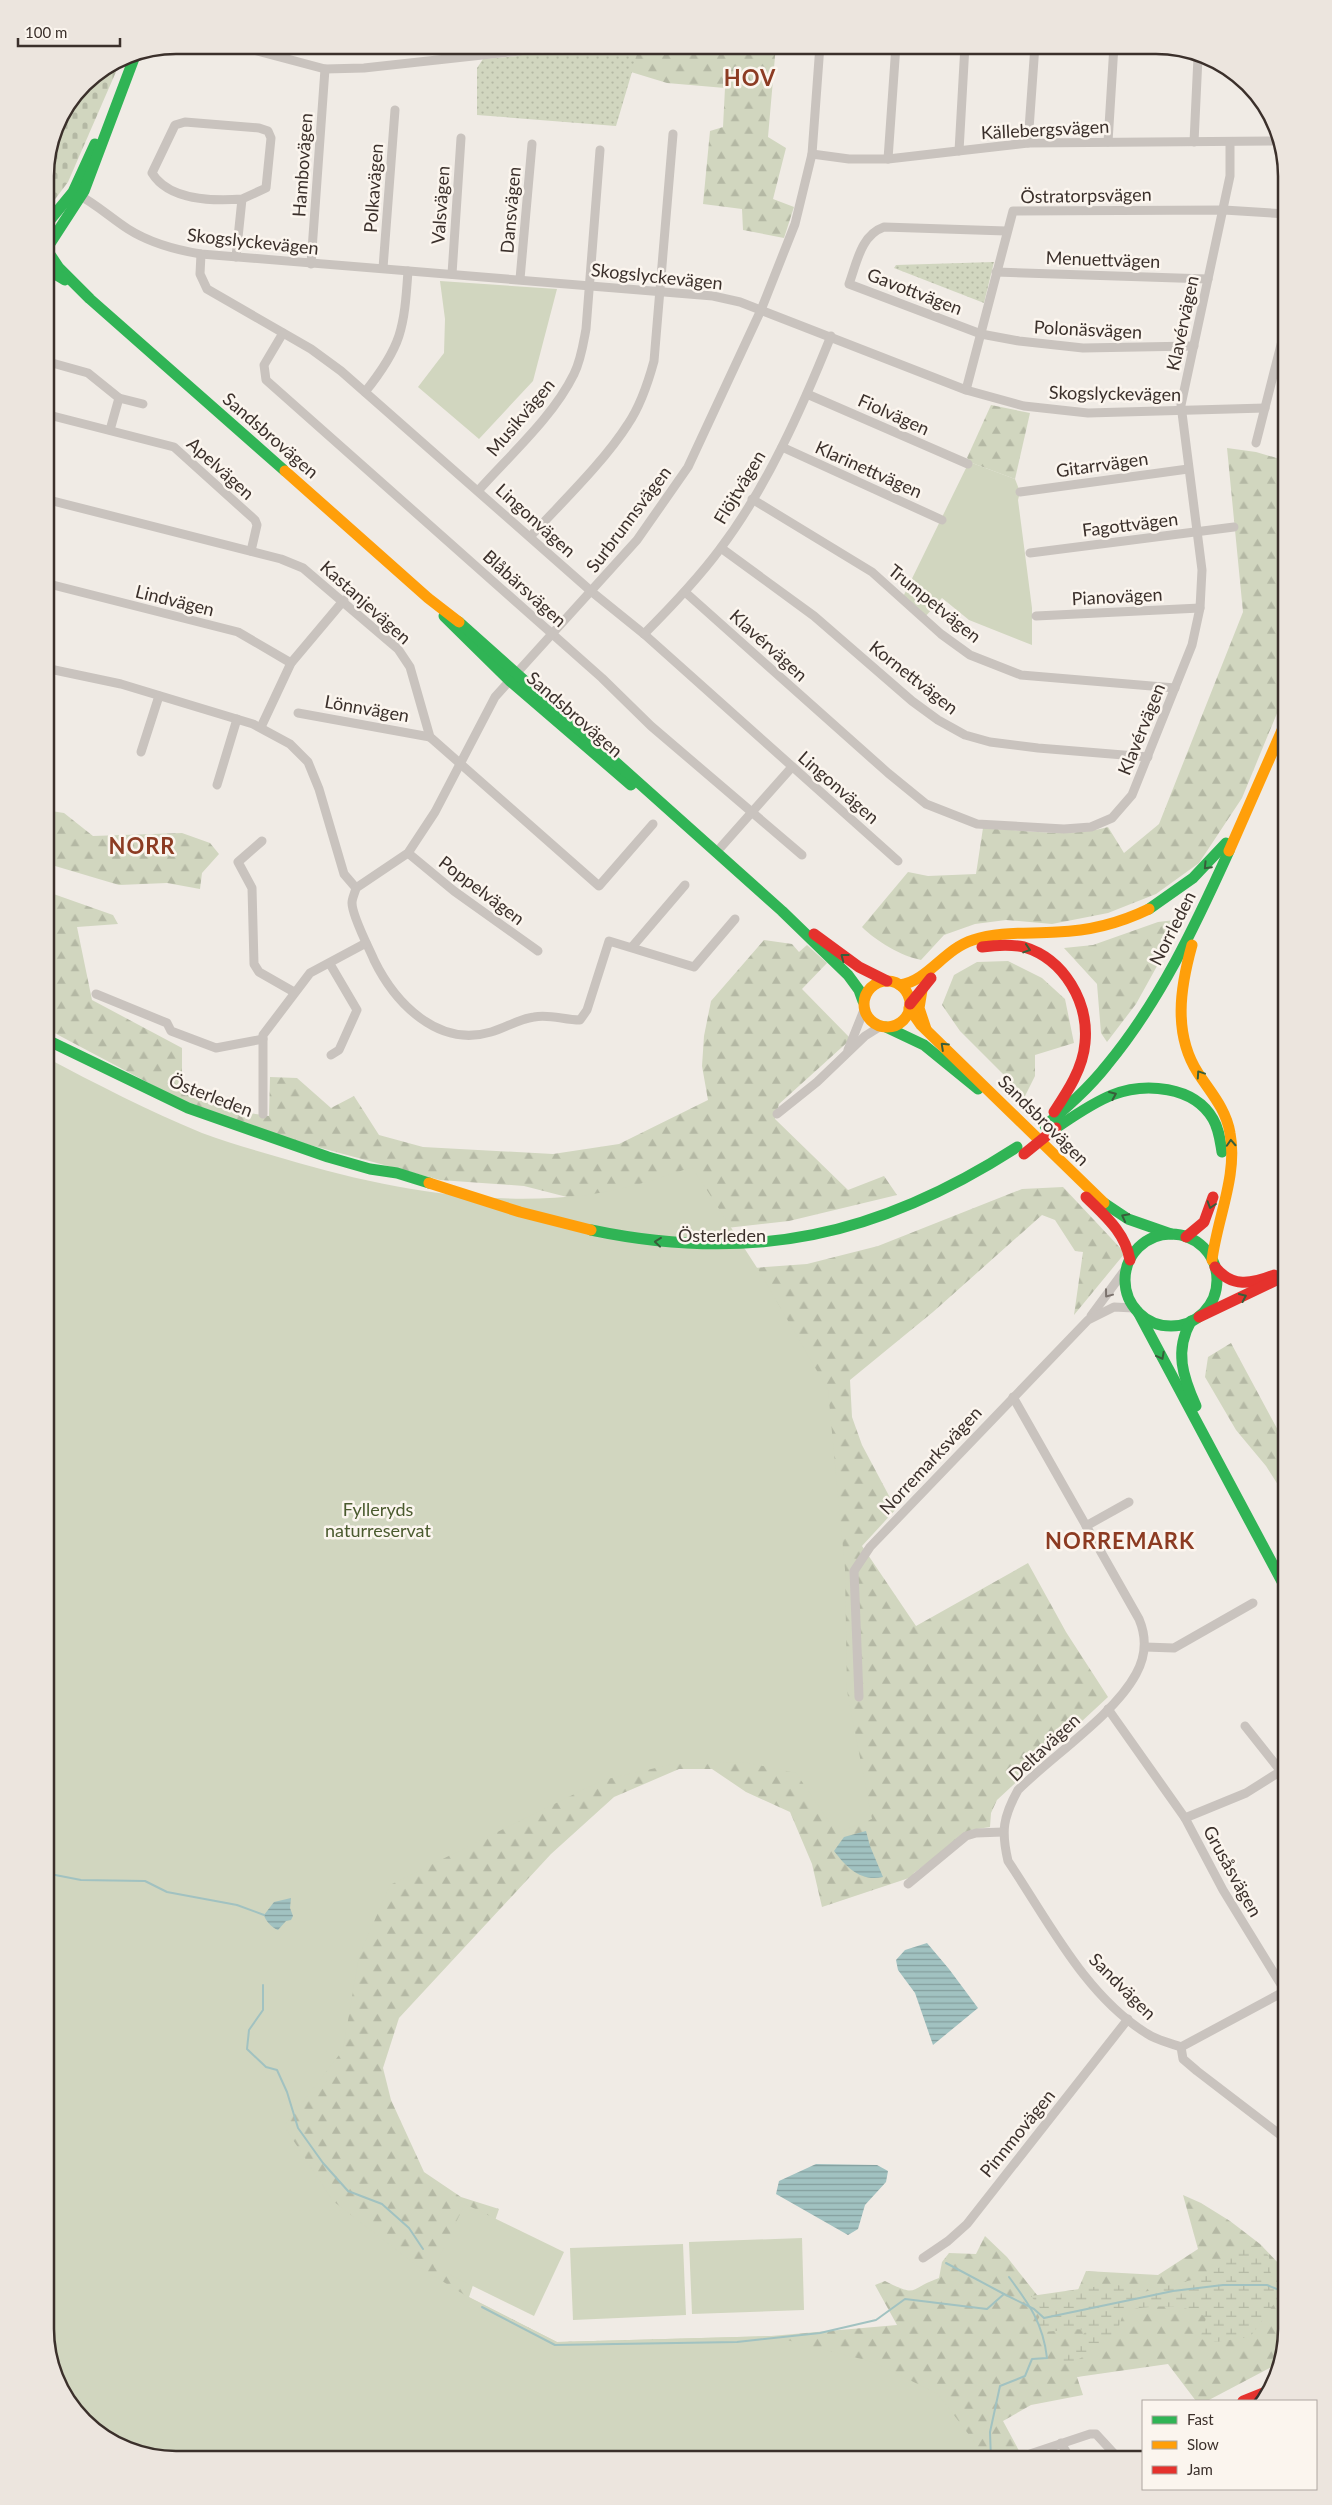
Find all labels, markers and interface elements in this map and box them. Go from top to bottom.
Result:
scale bar [18,15,120,47]
text: 100 m [25,23,67,41]
district label: HOV [724,64,776,91]
street label: Hambovägen [287,112,317,218]
street label: Källebergsvägen [980,115,1110,143]
street label: Polkavägen [359,143,387,233]
street label: Valsvägen [426,165,454,245]
street label: Dansvägen [495,166,525,254]
street label: Östratorpsvägen [1020,183,1152,207]
street label: Skogslyckevägen [186,223,320,259]
street label: Menuettvägen [1045,246,1161,272]
street label: Skogslyckevägen [590,258,724,294]
street label: Gavottvägen [864,263,966,319]
street label: Klavérvägen [1161,273,1203,373]
street label: Polonäsvägen [1033,315,1143,343]
street label: Musikvägen [481,374,559,460]
street label: Skogslyckevägen [1049,381,1181,405]
street label: Sandsbrovägen [219,387,323,483]
street label: Fiolvägen [855,389,933,439]
street label: Apelvägen [183,432,259,504]
street label: Klarinettvägen [812,436,926,502]
street label: Flöjtvägen [708,446,770,528]
street label: Gitarrvägen [1055,447,1149,481]
street label: Surbrunnsvägen [581,462,675,576]
street label: Lingonvägen [492,478,580,562]
street label: Fagottvägen [1081,507,1179,541]
street label: Blåbärsvägen [479,545,571,631]
street label: Kastanjevägen [316,556,416,648]
street label: Trumpetvägen [884,559,986,647]
street label: Lindvägen [133,580,217,620]
street label: Pianovägen [1071,583,1163,609]
street label: Klavérvägen [726,604,812,686]
street label: Kornettvägen [865,636,963,718]
street label: Sandsbrovägen [523,666,627,762]
street label: Klavérvägen [1113,680,1169,778]
street label: Lönnvägen [323,690,411,726]
street label: Lingonvägen [794,746,884,828]
district label: NORR [108,832,176,859]
street label: Poppelvägen [435,851,529,929]
one-way arrow [1204,861,1213,870]
street label: Norrleden [1144,887,1200,969]
one-way arrow [1022,944,1030,954]
one-way arrow [841,954,850,962]
one-way arrow [940,1043,949,1052]
street label: Österleden [166,1069,256,1121]
street label: Sandsbrovägen [994,1070,1094,1170]
one-way arrow [1197,1070,1206,1079]
one-way arrow [1108,1091,1117,1101]
one-way arrow [1226,1139,1237,1147]
one-way arrow [1206,1200,1216,1209]
one-way arrow [1121,1213,1130,1223]
street label: Österleden [678,1224,766,1246]
one-way arrow [653,1237,661,1248]
one-way arrow [1106,1288,1114,1297]
one-way arrow [1238,1292,1247,1303]
one-way arrow [1155,1350,1165,1359]
street label: Norremarksvägen [874,1401,986,1519]
park label: Fylleryds naturreservat [325,1498,431,1541]
district label: NORREMARK [1045,1527,1195,1554]
street label: Deltavägen [1004,1708,1084,1786]
street label: Grusåsvägen [1199,1822,1267,1920]
street label: Sandvägen [1085,1948,1161,2024]
street label: Pinnmovägen [975,2085,1059,2181]
legend [1142,2400,1317,2490]
text: Fast [1187,2410,1214,2428]
text: Slow [1187,2435,1219,2453]
text: Jam [1187,2460,1213,2478]

